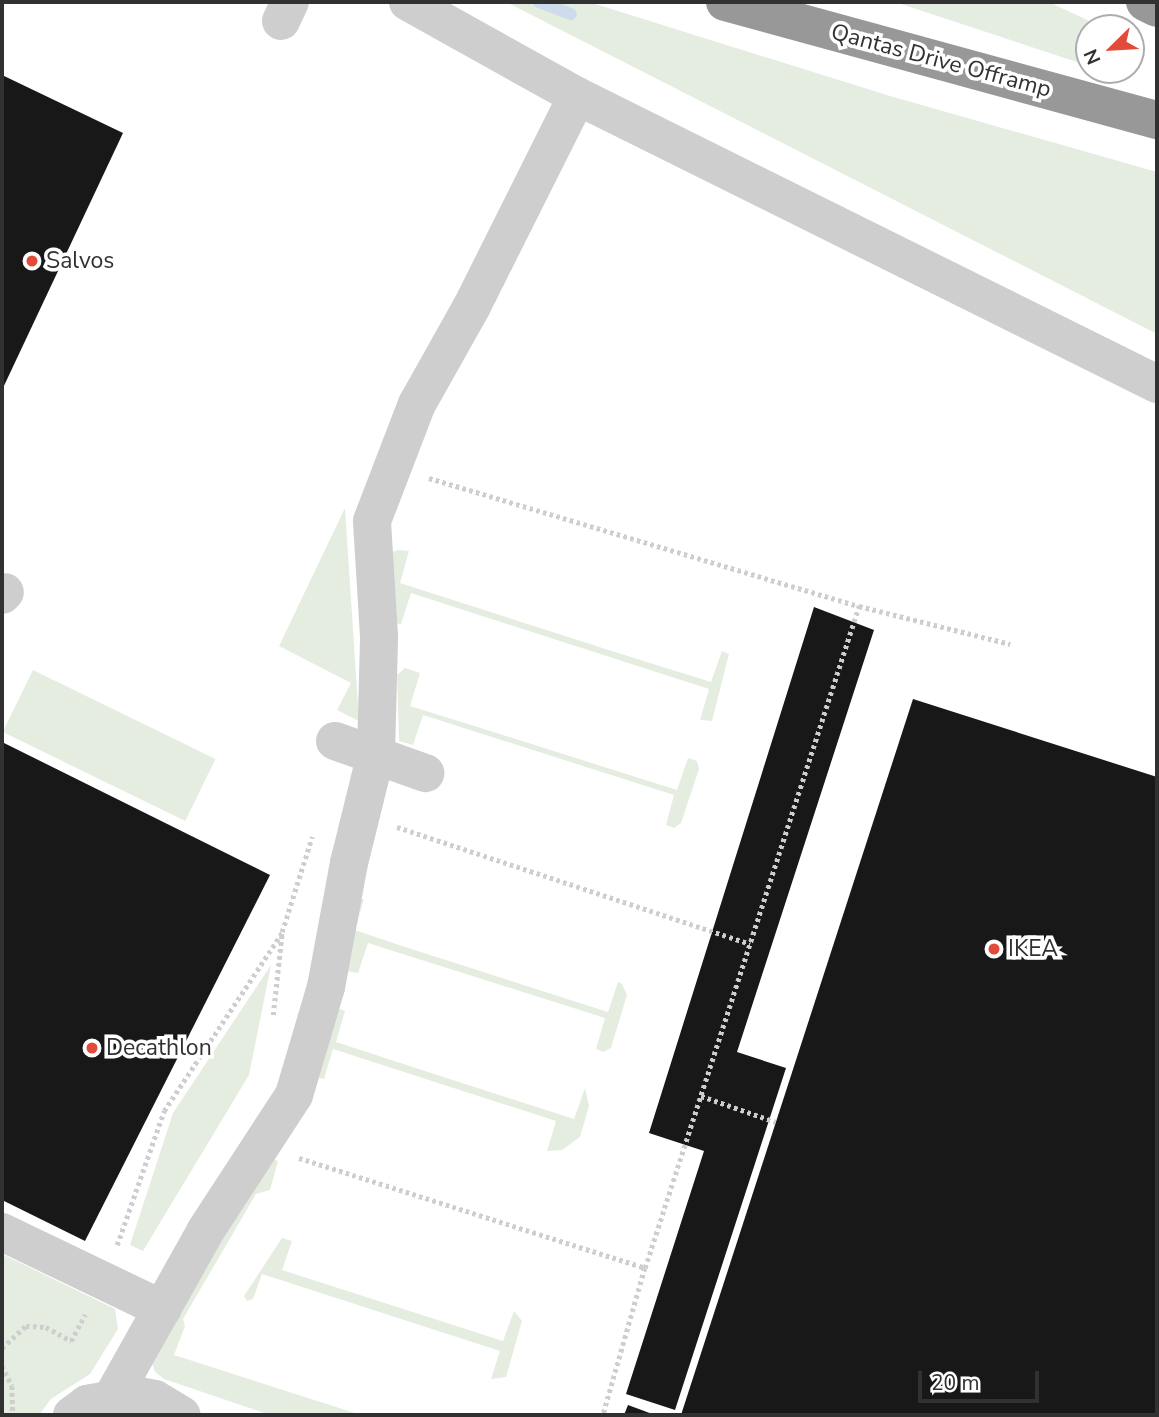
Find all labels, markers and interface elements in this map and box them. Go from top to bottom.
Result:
north arrow [1075,14,1145,84]
street label: Qantas Drive Offramp [828,18,1054,104]
text: N [1078,45,1107,69]
place label: Salvos [46,247,114,275]
marker: Salvos [24,253,40,269]
place label: IKEA [1008,935,1058,963]
marker: IKEA [986,941,1002,957]
place label: Decathlon [106,1034,212,1062]
marker: Decathlon [84,1040,100,1056]
scale bar [921,1358,1042,1402]
text: 20 m [931,1369,980,1397]

